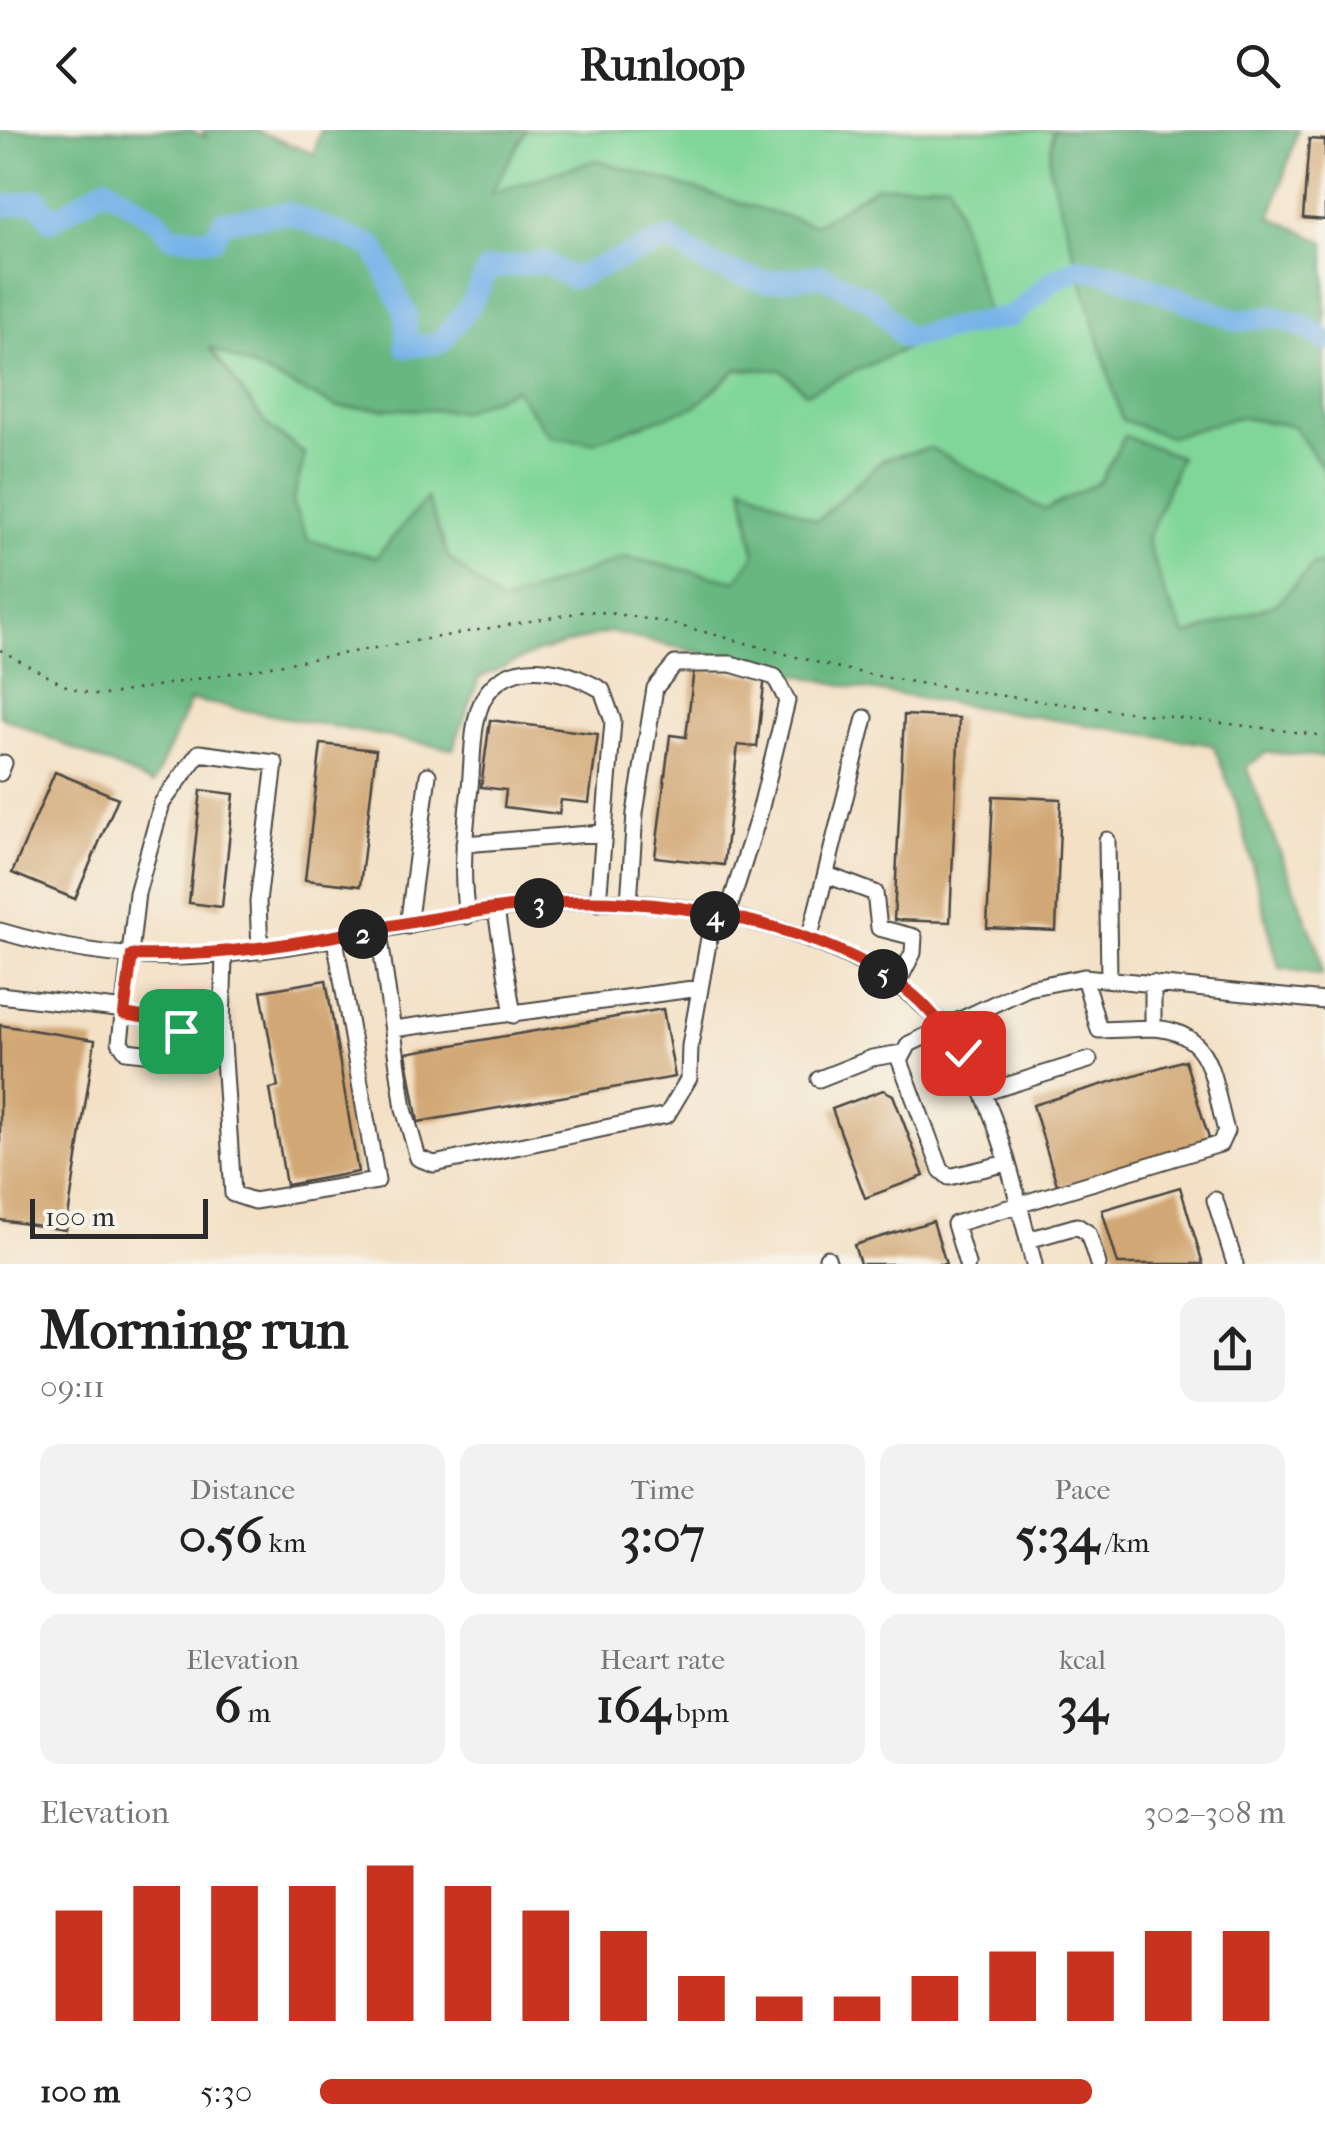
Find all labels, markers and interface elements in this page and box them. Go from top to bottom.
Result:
icon: back [40,38,95,93]
icon: search [1230,38,1285,93]
text: Runloop [580,39,745,92]
pin: 3 [514,878,564,928]
text: 3 [533,886,545,919]
pin: 4 [690,891,740,941]
text: 4 [707,899,723,932]
pin: 2 [338,909,388,959]
text: 2 [356,917,370,950]
pin: 5 [858,949,908,999]
text: 5 [877,957,889,990]
pin [139,989,224,1074]
icon: arrive [154,1004,209,1059]
pin [921,1011,1006,1096]
icon: check [936,1026,991,1081]
scale bar [30,1194,208,1238]
text: 100 m [45,1200,115,1233]
button: share [1180,1297,1285,1402]
text: Morning run [40,1298,348,1362]
text: 09:11 [40,1368,105,1405]
text: Distance [190,1473,295,1506]
text: Time [631,1473,694,1506]
text: Pace [1055,1473,1110,1506]
text: 0.56 [179,1506,263,1565]
text: 3:07 [620,1506,705,1565]
text: 5:34 [1015,1506,1099,1565]
text: km [263,1526,306,1559]
text: /km [1099,1526,1150,1559]
text: Elevation [186,1643,299,1676]
text: Heart rate [600,1643,725,1676]
text: kcal [1059,1643,1106,1676]
text: 6 [214,1676,241,1735]
text: 164 [596,1676,670,1735]
text: 34 [1057,1676,1108,1735]
text: m [241,1696,271,1729]
text: bpm [670,1696,729,1729]
text: Elevation [40,1794,169,1831]
text: 302–308 m [1143,1794,1285,1831]
text: 100 m [40,2073,120,2110]
text: 5:30 [200,2073,252,2110]

